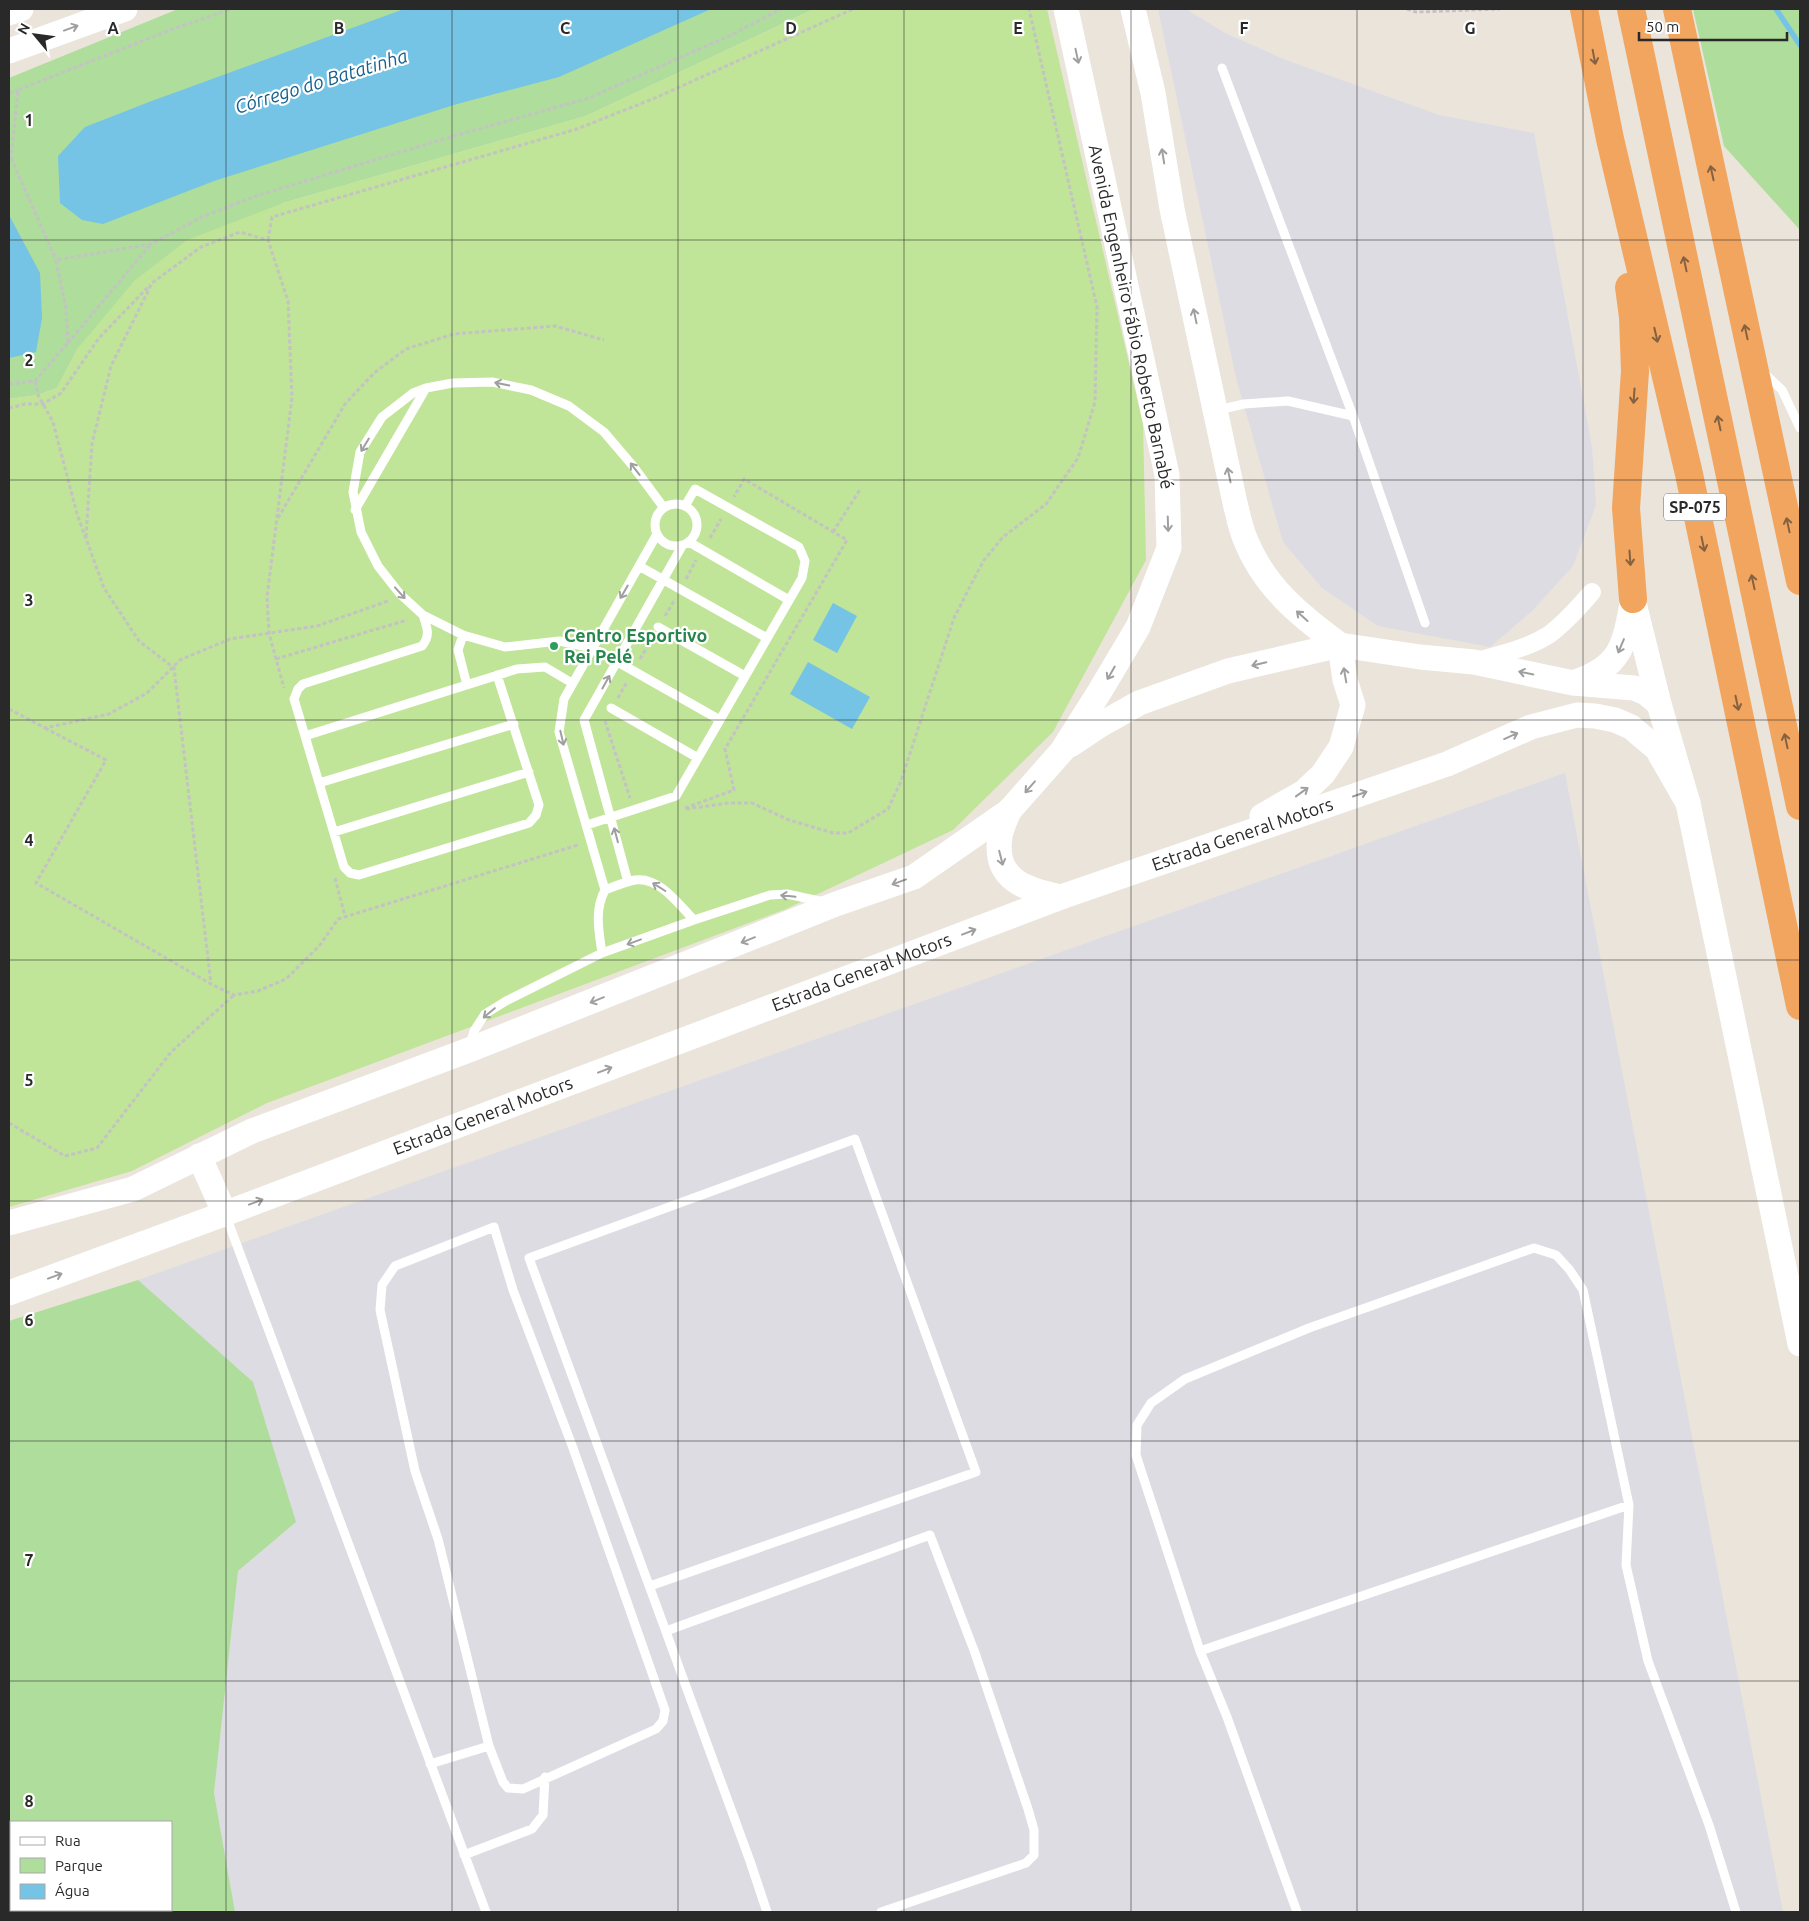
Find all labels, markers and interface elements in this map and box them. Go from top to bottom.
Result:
north arrow [10,10,60,60]
scale bar [1639,10,1786,42]
text: 50 m [1646,18,1679,35]
text: A [107,19,119,37]
text: B [334,19,344,37]
text: C [560,19,570,37]
text: D [785,19,797,37]
text: E [1013,19,1023,37]
text: F [1240,19,1249,37]
text: G [1464,19,1476,37]
text: N [14,20,33,37]
one-way arrow [63,23,78,32]
water label: Córrego do Batatinha [232,44,410,118]
one-way arrow [1073,48,1082,64]
one-way arrow [1589,48,1599,64]
text: 1 [24,111,34,129]
street label: Avenida Engenheiro Fábio Roberto Barnabé [1086,143,1178,491]
one-way arrow [1158,149,1168,165]
one-way arrow [1707,165,1716,181]
one-way arrow [1680,257,1689,273]
one-way arrow [1190,308,1199,324]
one-way arrow [1741,324,1750,340]
one-way arrow [1652,326,1661,342]
text: 2 [24,351,34,369]
one-way arrow [495,379,511,388]
one-way arrow [1629,388,1638,404]
one-way arrow [1714,416,1723,432]
one-way arrow [359,437,369,451]
one-way arrow [630,462,640,476]
one-way arrow [1223,467,1233,483]
road number: SP-075 [1664,494,1726,520]
one-way arrow [1164,516,1173,532]
one-way arrow [1783,517,1792,533]
one-way arrow [1699,536,1708,552]
one-way arrow [1625,550,1635,566]
one-way arrow [1747,575,1757,591]
one-way arrow [619,584,629,599]
one-way arrow [394,586,406,599]
text: 3 [24,591,34,609]
one-way arrow [1295,610,1308,622]
place label: Centro Esportivo Rei Pelé [564,625,707,666]
one-way arrow [1616,638,1625,653]
marker: Centro Esportivo Rei Pelé [548,640,560,652]
one-way arrow [1251,660,1267,669]
one-way arrow [1105,666,1115,680]
one-way arrow [1339,668,1349,684]
one-way arrow [1518,668,1534,677]
one-way arrow [601,676,611,690]
one-way arrow [1732,695,1742,711]
one-way arrow [558,729,567,745]
one-way arrow [1503,730,1518,740]
one-way arrow [1781,734,1791,750]
one-way arrow [1024,781,1036,794]
one-way arrow [1295,787,1309,797]
one-way arrow [1352,789,1367,798]
street label: Estrada General Motors [1149,793,1336,874]
one-way arrow [610,828,620,844]
text: 4 [24,831,34,849]
one-way arrow [997,849,1007,865]
one-way arrow [892,878,908,887]
one-way arrow [652,881,666,891]
one-way arrow [781,891,797,900]
one-way arrow [961,927,977,936]
street label: Estrada General Motors [769,928,954,1015]
one-way arrow [740,936,755,945]
one-way arrow [627,938,642,947]
one-way arrow [589,996,604,1005]
one-way arrow [482,1007,495,1018]
one-way arrow [596,1065,612,1074]
text: 5 [24,1071,34,1089]
street label: Estrada General Motors [390,1072,575,1158]
one-way arrow [248,1197,264,1206]
one-way arrow [46,1271,62,1280]
text: 6 [24,1311,34,1329]
text: 7 [24,1551,34,1569]
text: 8 [24,1792,34,1810]
legend [10,1821,172,1911]
text: Rua [55,1832,81,1849]
text: Parque [55,1857,103,1874]
text: Água [55,1882,90,1899]

